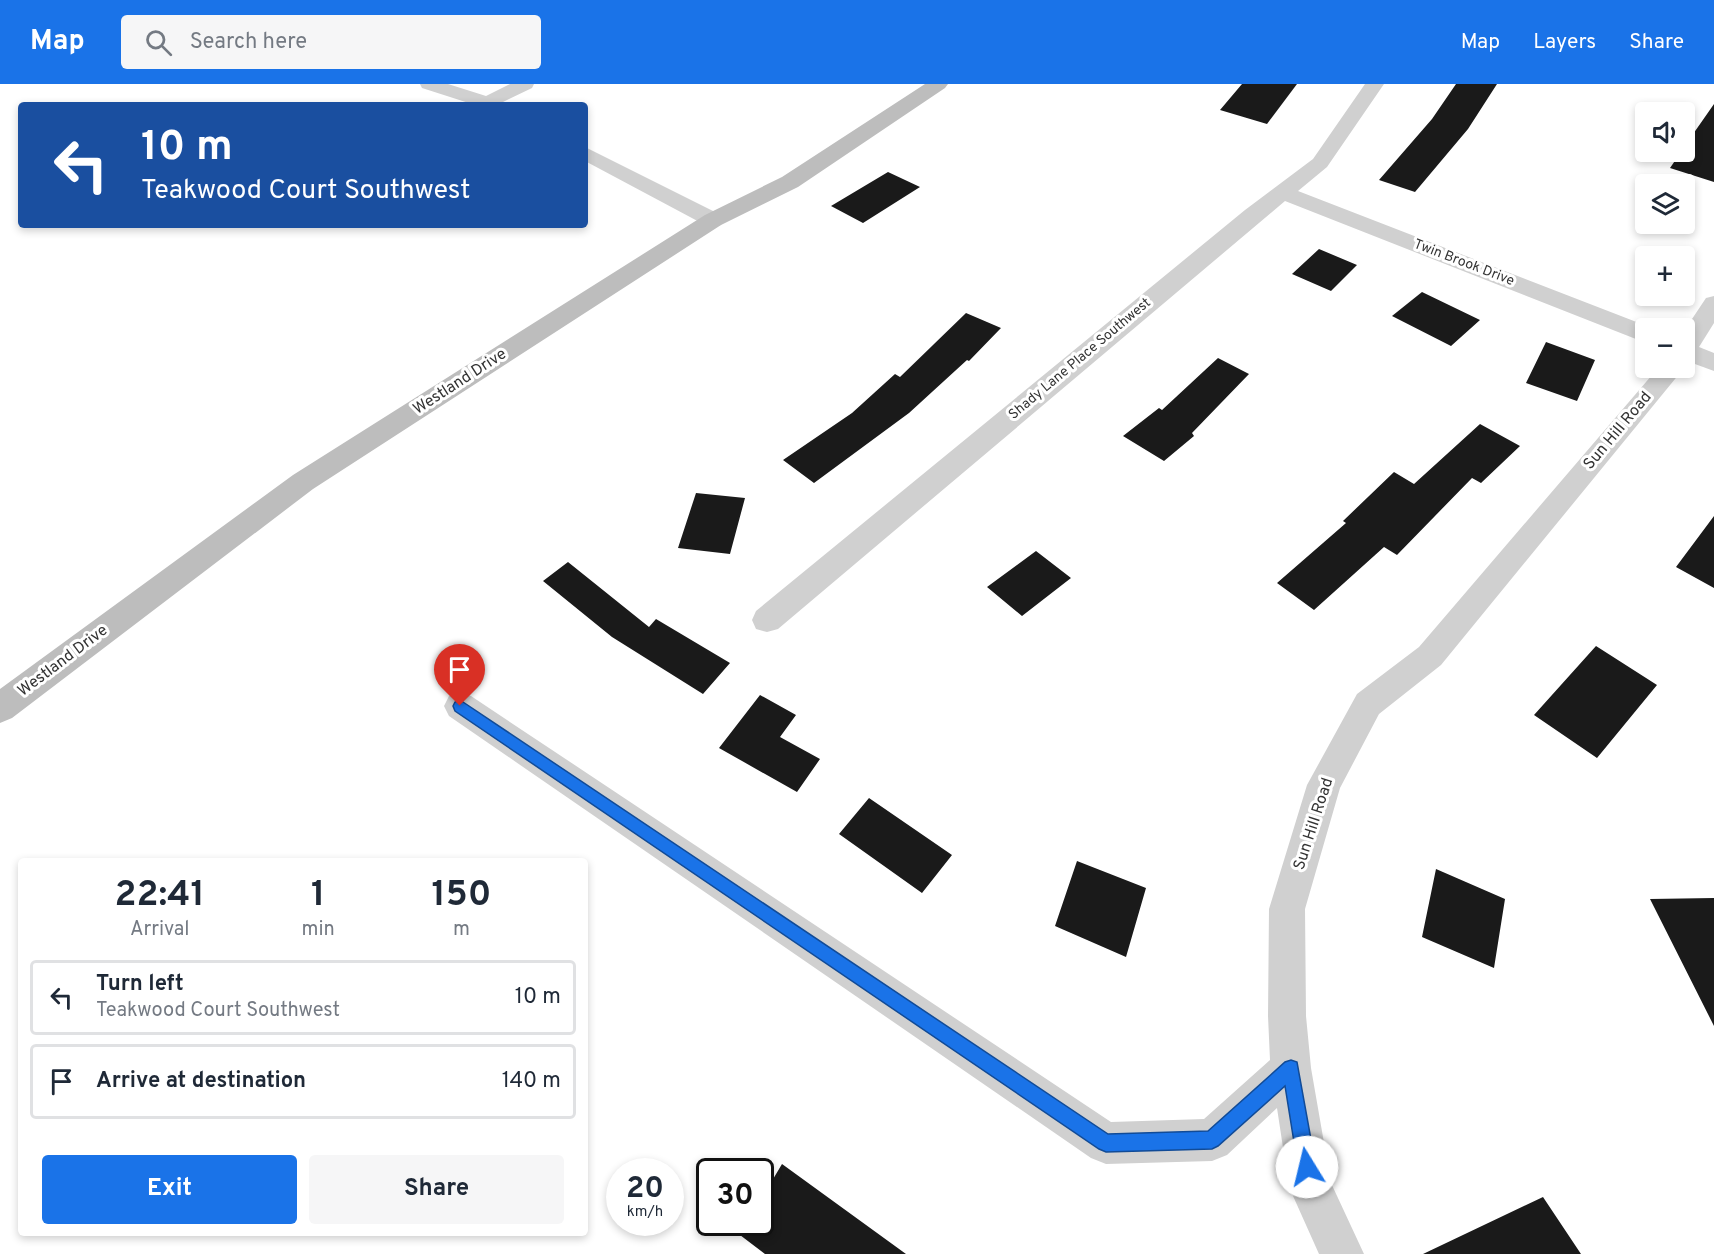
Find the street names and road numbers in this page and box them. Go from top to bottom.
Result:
street label: Twin Brook Drive [1411,236,1517,290]
street label: Shady Lane Place Southwest [1005,295,1155,423]
street label: Westland Drive [410,344,510,420]
street label: Sun Hill Road [1580,388,1656,474]
street label: Westland Drive [14,621,112,701]
street label: Sun Hill Road [1290,775,1338,873]

